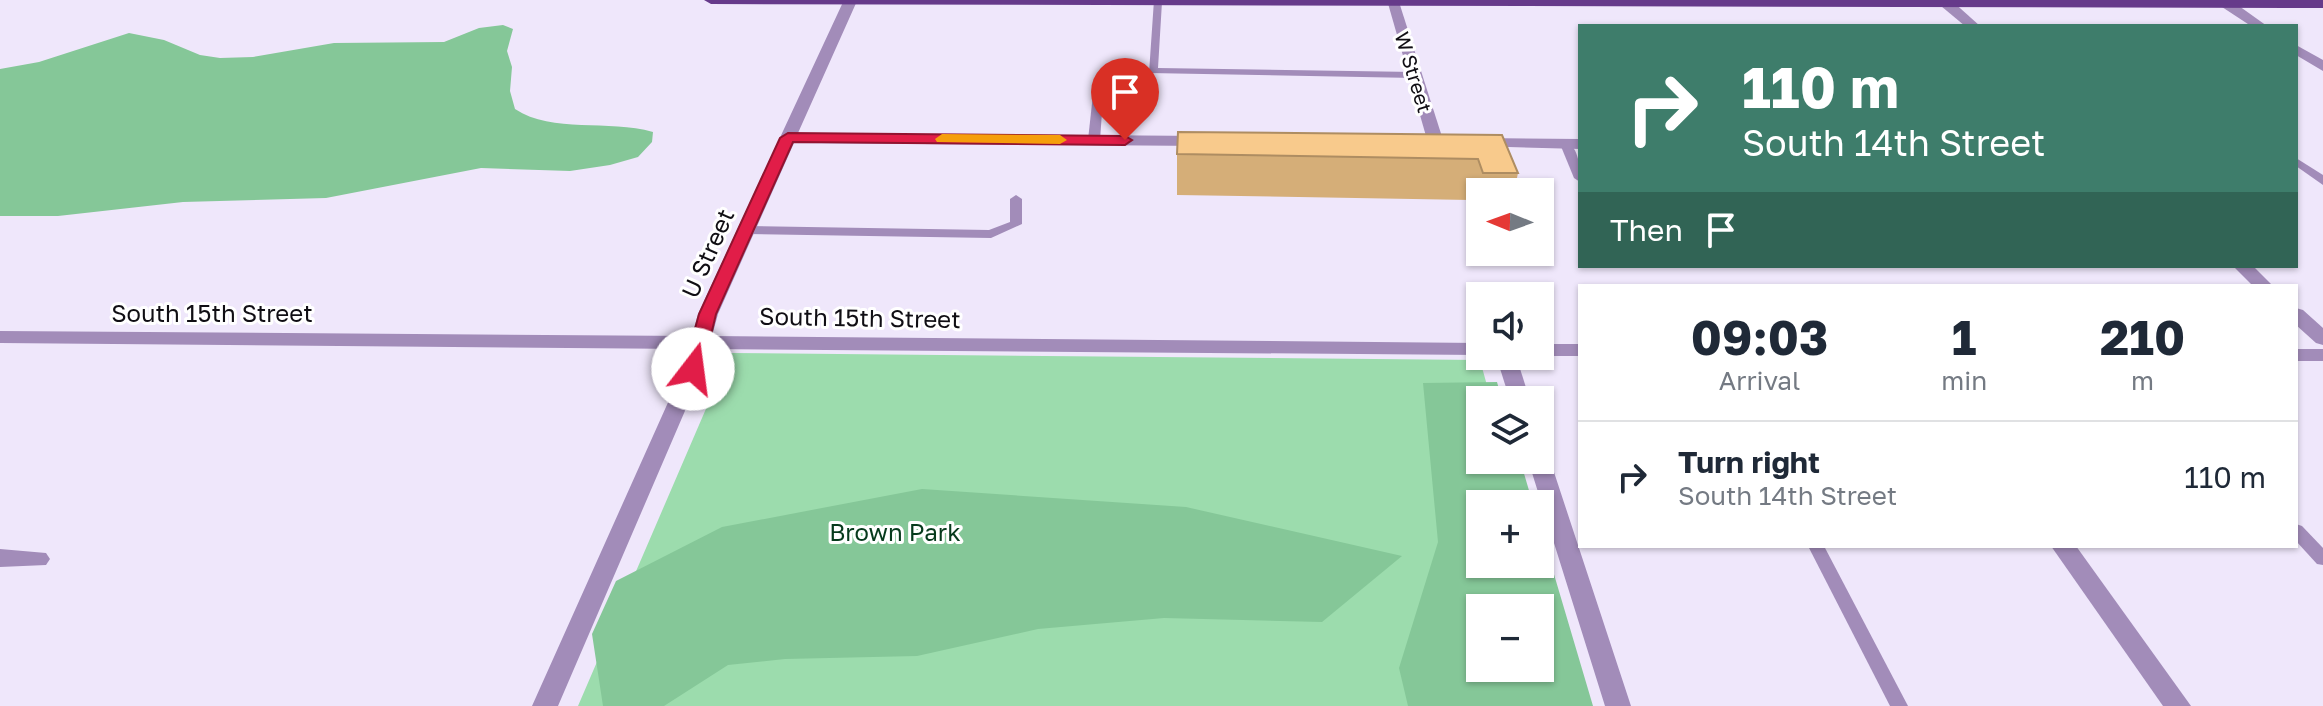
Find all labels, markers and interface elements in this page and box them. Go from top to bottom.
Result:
street label: W Street [1390,29,1438,115]
text: 110 m [1742,53,1899,120]
icon: right [1610,56,1714,160]
pin [1091,58,1159,140]
icon: arrive [1103,70,1147,114]
text: South 14th Street [1742,121,2045,164]
north arrow [1466,178,1554,266]
map controls [1466,178,1554,682]
street label: U Street [675,204,739,302]
icon: arrive [1699,208,1743,252]
text: Then [1610,212,1683,248]
button: sound [1466,282,1554,370]
street label: South 15th Street [111,298,313,327]
street label: South 15th Street [759,301,961,333]
text: 09:03 [1691,308,1828,366]
text: 1 [1952,308,1977,366]
text: 210 [2100,308,2185,366]
position arrow [651,327,735,411]
text: Arrival [1719,365,1800,396]
text: min [1941,365,1987,396]
text: m [2131,365,2154,396]
button: layers [1466,386,1554,474]
text: Turn right [1678,444,1820,480]
icon: right [1610,455,1654,499]
text: 110 m [2184,459,2266,495]
text: South 14th Street [1678,480,1897,511]
button: + [1466,490,1554,578]
park label: Brown Park [829,517,961,546]
button: − [1466,594,1554,682]

